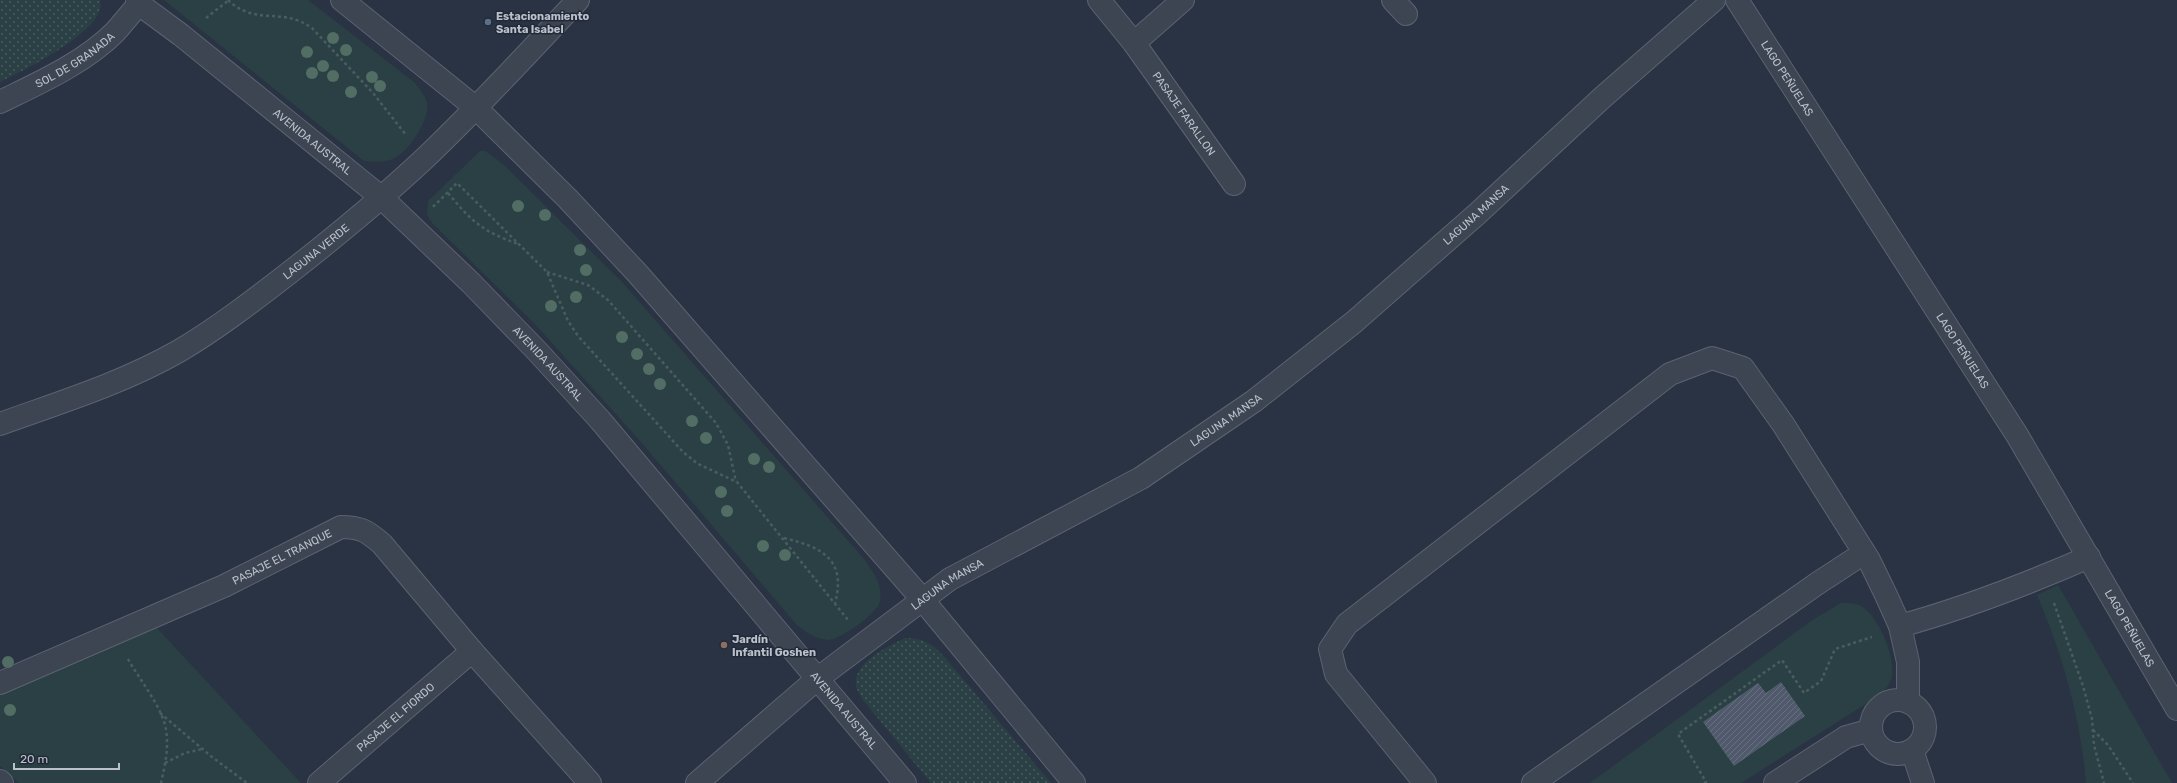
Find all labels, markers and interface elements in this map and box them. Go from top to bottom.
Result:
place label: Estacionamiento Santa Isabel [496,10,590,36]
marker: Estacionamiento Santa Isabel [483,17,493,27]
street label: SOL DE GRANADA [33,29,118,90]
street label: LAGO PEÑUELAS [1758,38,1816,119]
street label: PASAJE FARALLON [1150,69,1218,158]
street label: AVENIDA AUSTRAL [271,106,354,177]
street label: LAGUNA MANSA [1440,181,1512,247]
street label: LAGUNA VERDE [280,221,352,282]
street label: LAGO PEÑUELAS [1934,310,1992,391]
street label: AVENIDA AUSTRAL [510,324,586,404]
street label: LAGUNA MANSA [1188,391,1265,449]
street label: PASAJE EL TRANQUE [230,526,334,587]
street label: LAGUNA MANSA [908,556,986,613]
street label: LAGO PEÑUELAS [2102,587,2157,669]
place label: Jardín Infantil Goshen [732,633,816,659]
marker: Jardín Infantil Goshen [719,640,729,650]
street label: AVENIDA AUSTRAL [808,669,880,752]
street label: PASAJE EL FIORDO [354,680,437,754]
scale bar [14,745,119,771]
text: 20 m [20,752,48,766]

